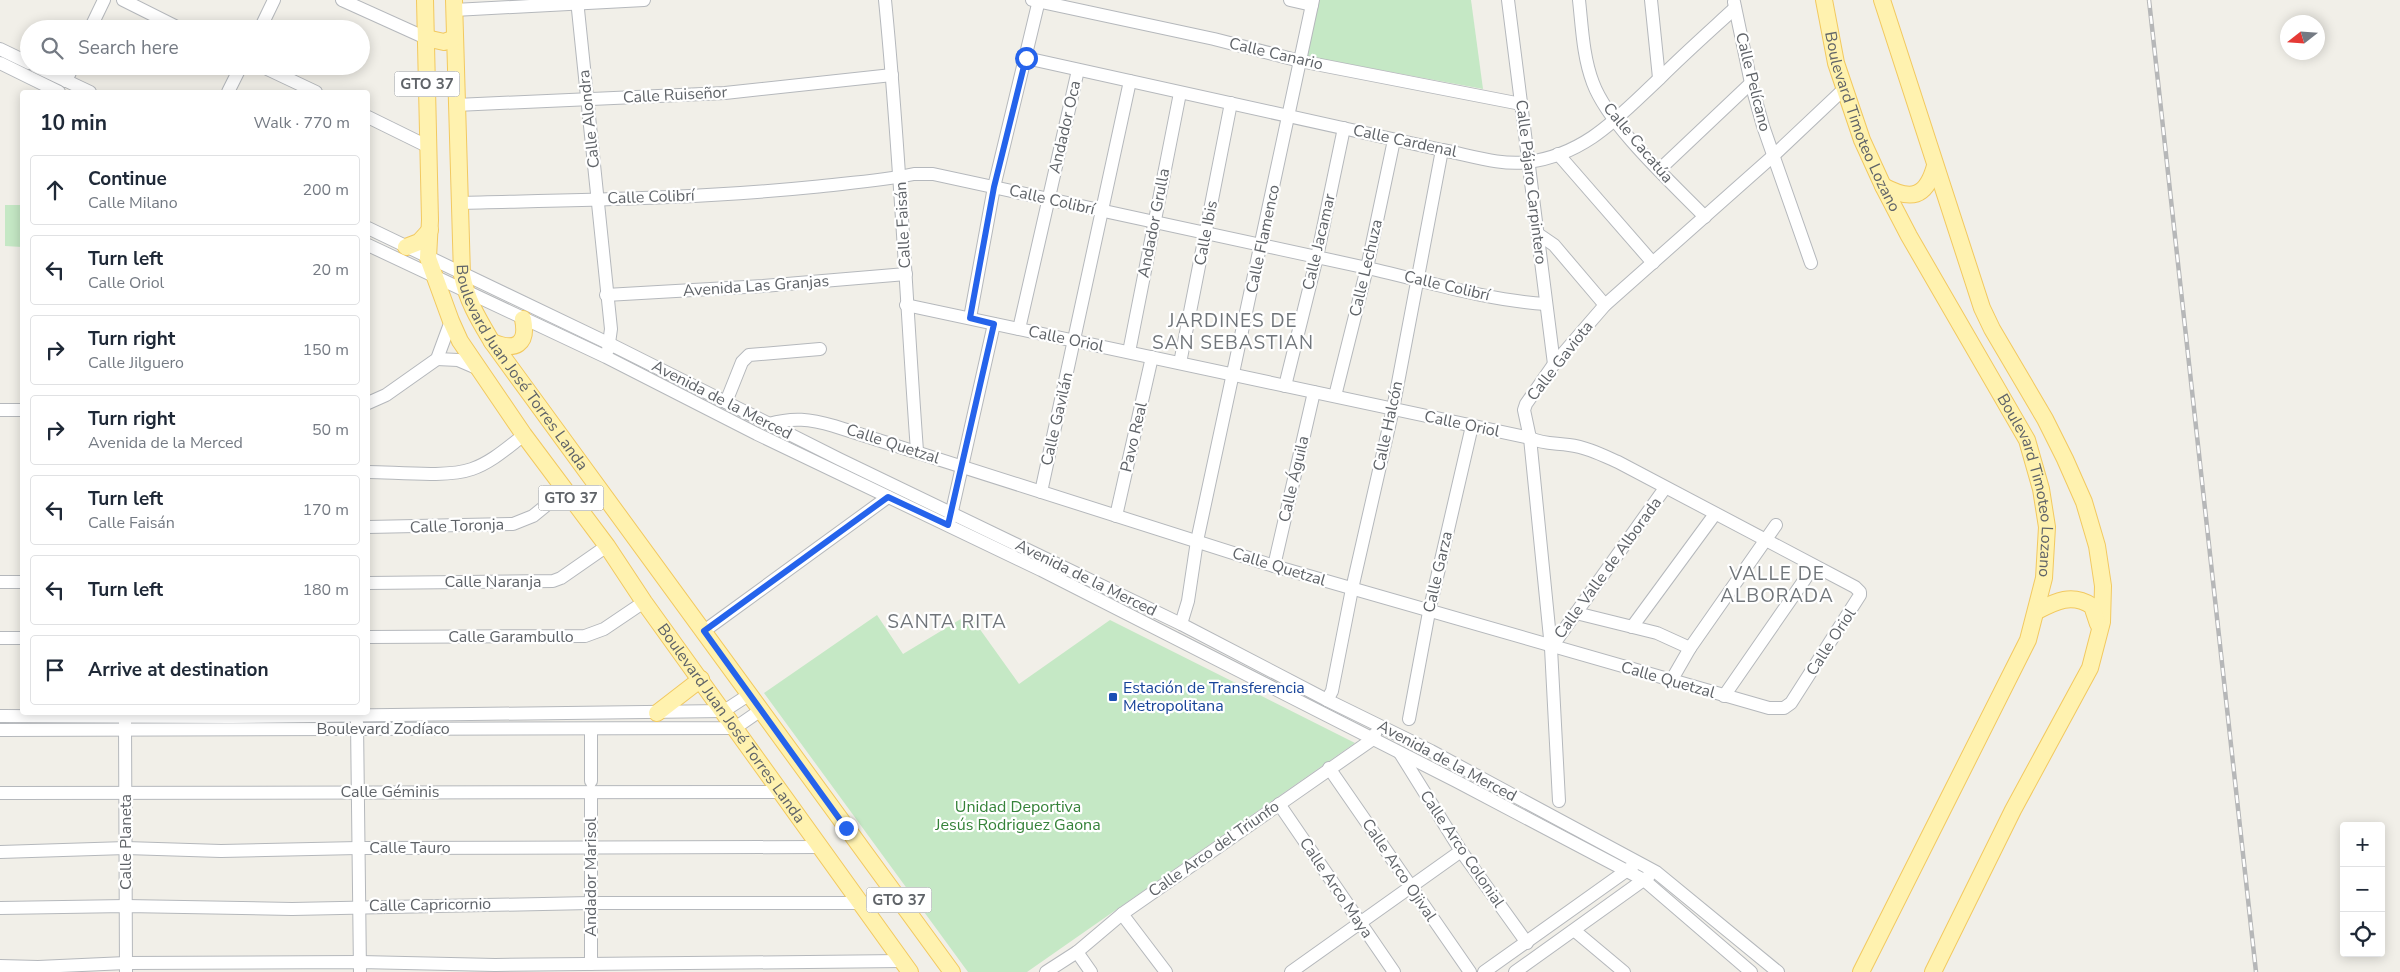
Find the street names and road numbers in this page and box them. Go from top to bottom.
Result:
street label: Calle Pelícano [1730,30,1776,134]
street label: Boulevard Timoteo Lozano [1819,30,1906,216]
street label: Calle Canario [1227,32,1325,76]
street label: Calle Alondra [573,69,605,169]
road number: GTO 37 [394,72,460,96]
street label: Andador Oca [1044,78,1086,176]
street label: Calle Ruiseñor [622,81,728,109]
street label: Calle Cacatúa [1598,98,1678,188]
street label: Calle Pájaro Carpintero [1510,99,1552,266]
street label: Calle Cardenal [1351,119,1459,163]
street label: Andador Grulla [1133,166,1175,280]
street label: Calle Colibrí [1007,179,1098,221]
street label: Calle Faisán [890,181,916,269]
street label: Calle Flamenco [1241,183,1285,295]
street label: Calle Colibrí [607,184,696,210]
street label: Calle Jacamar [1297,191,1341,292]
street label: Calle Ibis [1189,199,1223,267]
street label: Calle Lechuza [1344,217,1388,319]
street label: Boulevard Juan José Torres Landa [451,264,593,475]
street label: Calle Colibrí [1402,265,1493,307]
street label: Avenida Las Granjas [682,270,830,302]
street label: Calle Gaviota [1522,316,1598,406]
street label: Calle Oriol [1026,320,1106,358]
street label: Avenida de la Merced [648,355,796,445]
street label: Calle Gavilán [1036,370,1078,468]
street label: Calle Halcón [1368,379,1408,473]
street label: Boulevard Timoteo Lozano [1992,390,2058,578]
street label: Pavo Real [1115,399,1153,474]
street label: Calle Oriol [1422,405,1502,443]
street label: Calle Quetzal [844,419,943,470]
street label: Calle Águila [1273,434,1315,524]
road number: GTO 37 [538,486,604,510]
street label: Calle Valle de Alborada [1549,493,1667,643]
street label: Calle Toronja [410,513,504,539]
street label: Calle Garza [1418,529,1458,615]
street label: Avenida de la Merced [1012,534,1160,622]
street label: Calle Quetzal [1229,542,1329,592]
street label: Calle Naranja [445,571,541,593]
street label: Calle Oriol [1801,604,1861,680]
street label: Boulevard Juan José Torres Landa [652,619,810,828]
street label: Calle Garambullo [448,626,574,648]
street label: Calle Quetzal [1618,656,1718,704]
street label: Avenida de la Merced [1373,715,1521,807]
street label: Boulevard Zodíaco [316,718,450,740]
street label: Calle Géminis [340,781,440,803]
street label: Calle Arco Colonial [1415,786,1510,912]
street label: Calle Planeta [115,794,137,890]
street label: Calle Arco del Triunfo [1144,795,1284,903]
street label: Calle Arco Ojival [1356,814,1442,926]
street label: Andador Marisol [580,817,602,937]
street label: Calle Arco Maya [1294,833,1378,943]
street label: Calle Tauro [369,837,451,859]
road number: GTO 37 [866,888,932,912]
street label: Calle Capricornio [369,893,491,917]

